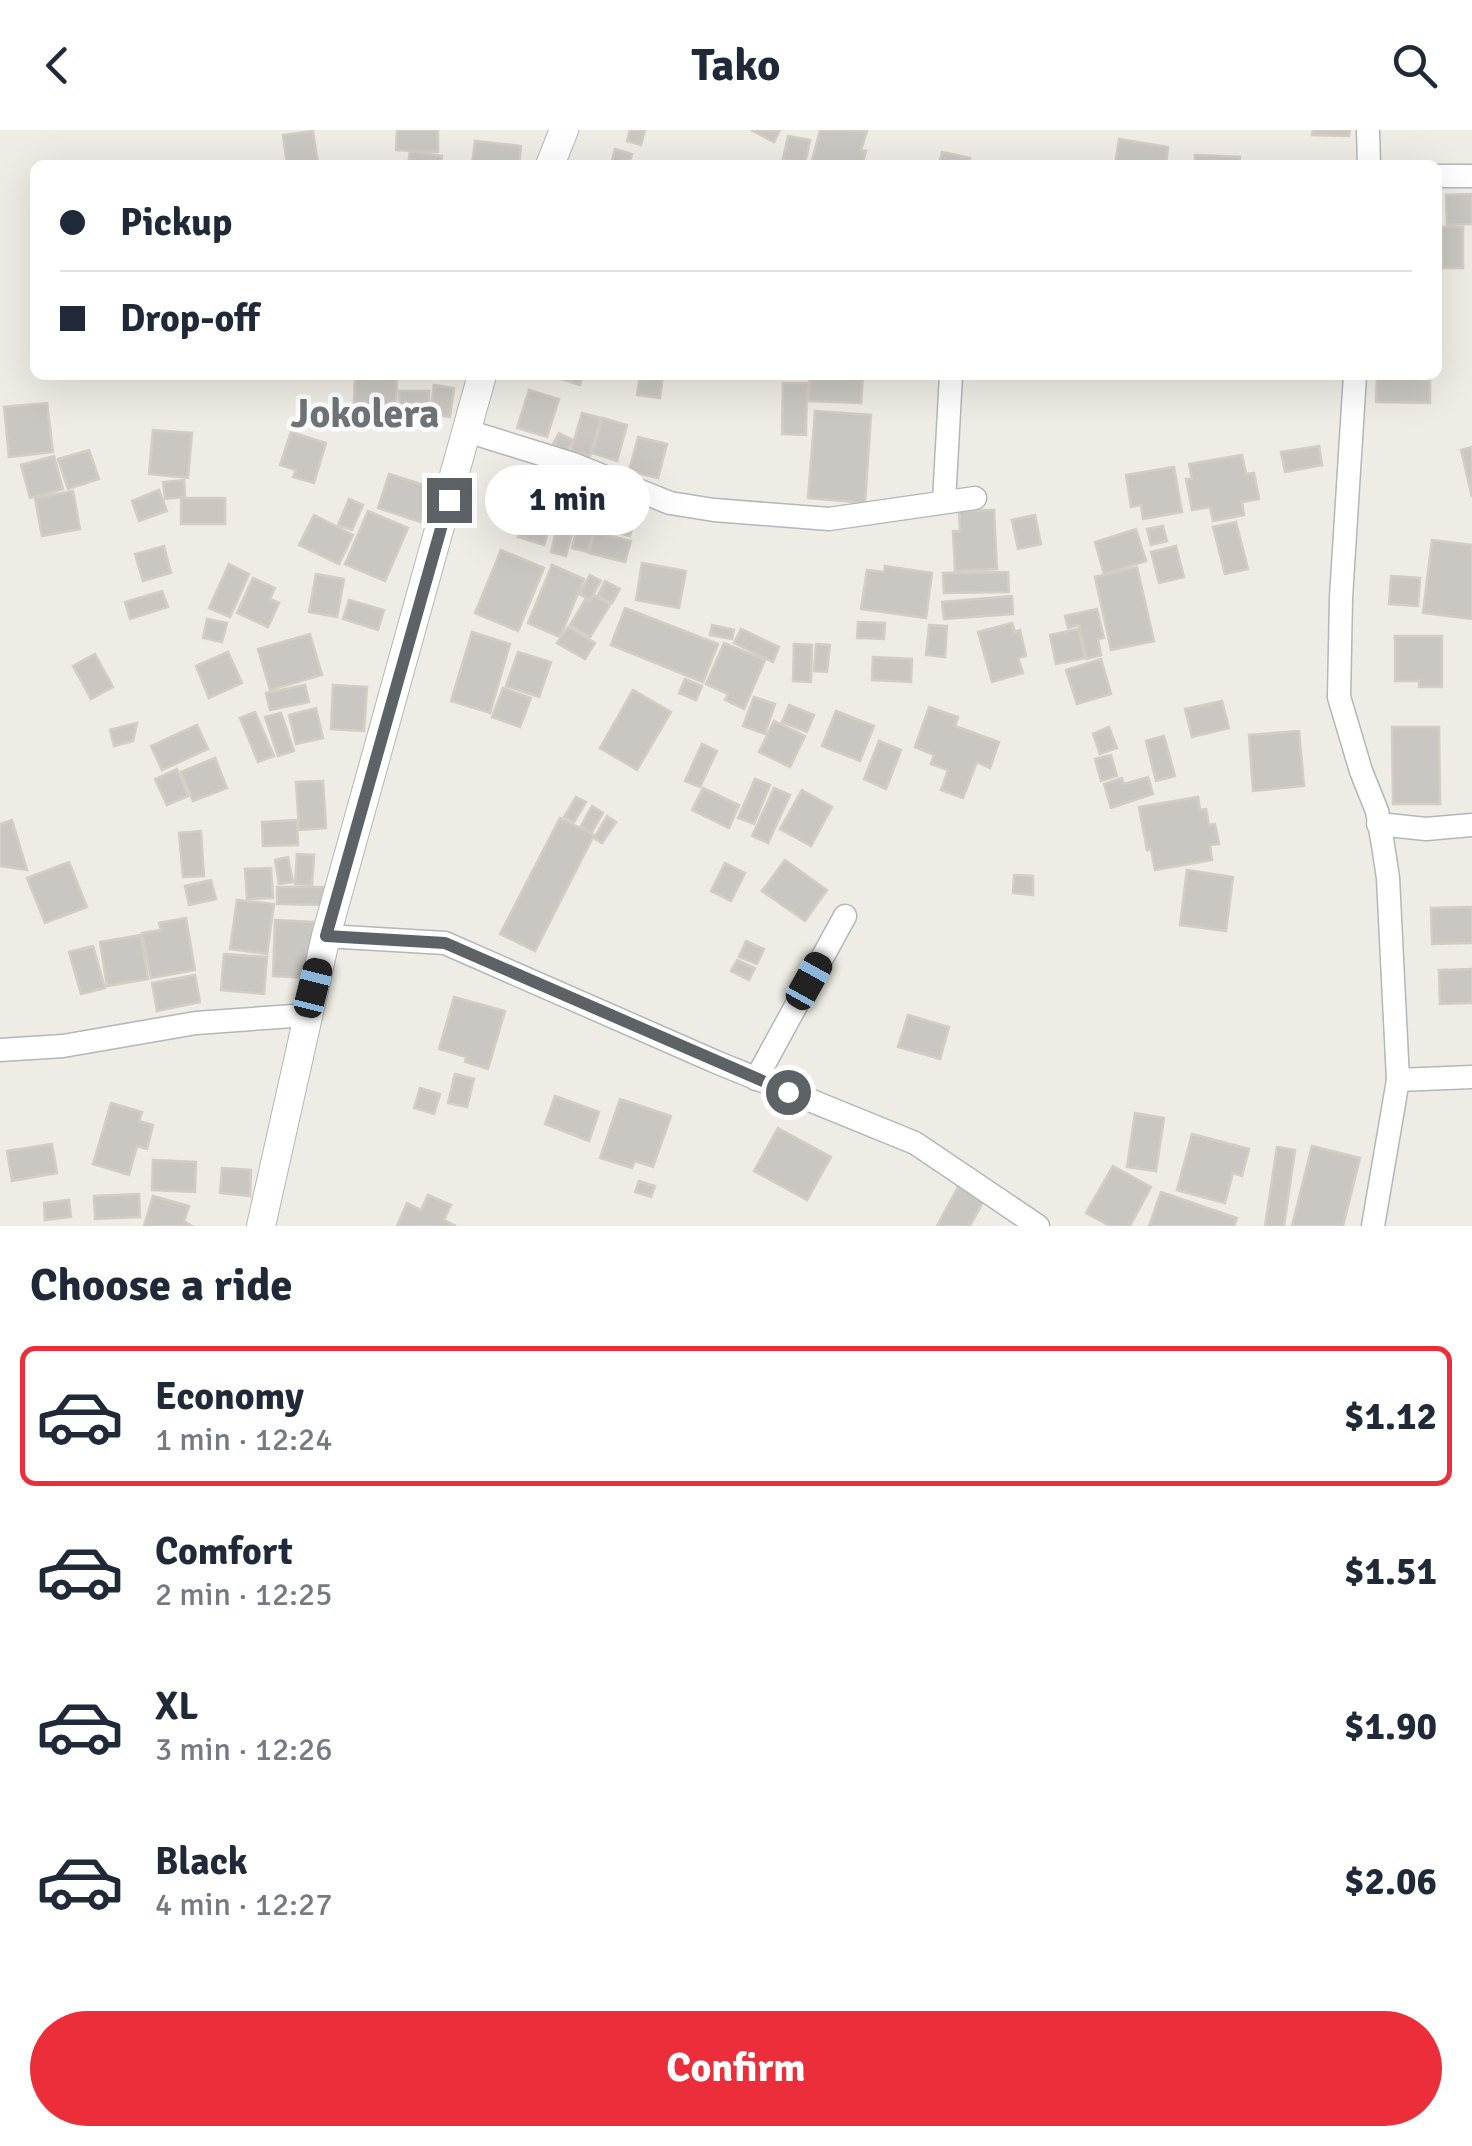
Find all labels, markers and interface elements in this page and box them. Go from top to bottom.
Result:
icon: back [30,38,85,93]
text: Tako [691,38,781,93]
icon: search [1387,38,1442,93]
text: Pickup [120,199,232,246]
text: Drop-off [120,295,260,342]
district label: Jokolera [291,389,439,439]
callout: 1 min [484,465,649,535]
route end [427,478,472,523]
text: 1 min [529,480,606,519]
car [781,947,837,1015]
car [291,955,335,1021]
route start [766,1070,811,1115]
text: Choose a ride [30,1258,293,1313]
icon: car [35,1371,125,1461]
text: Economy [155,1373,304,1420]
text: $1.12 [1344,1393,1437,1440]
text: 1 min · 12:24 [155,1420,333,1459]
icon: car [35,1526,125,1616]
text: Comfort [155,1528,293,1575]
text: $1.51 [1344,1548,1437,1595]
text: 2 min · 12:25 [155,1575,333,1614]
icon: car [35,1681,125,1771]
text: XL [155,1683,198,1730]
text: $1.90 [1344,1703,1437,1750]
text: 3 min · 12:26 [155,1730,333,1769]
icon: car [35,1836,125,1926]
text: Black [155,1838,248,1885]
text: $2.06 [1344,1858,1437,1905]
text: 4 min · 12:27 [155,1885,333,1924]
button: Confirm [30,2011,1442,2126]

